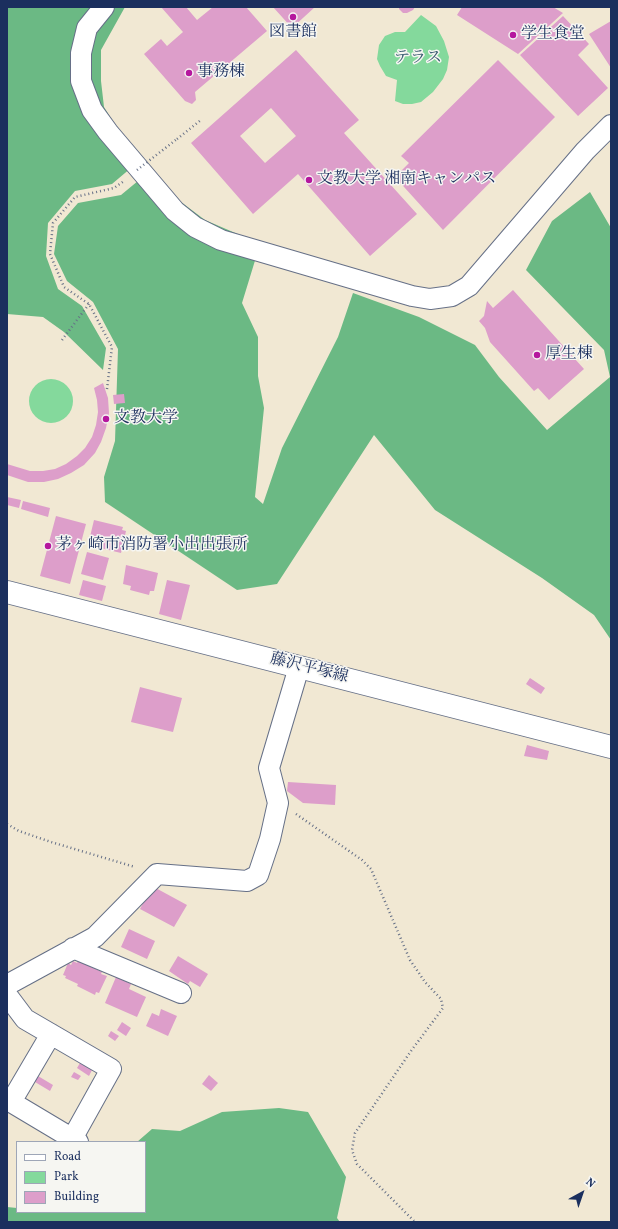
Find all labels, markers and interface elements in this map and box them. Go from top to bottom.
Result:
marker: 図書館 [288,12,298,22]
place label: 図書館 [269,23,317,43]
place label: 学生食堂 [521,25,585,45]
marker: 学生食堂 [508,30,518,40]
park label: テラス [394,49,442,69]
place label: 事務棟 [197,63,245,83]
marker: 事務棟 [184,68,194,78]
place label: 文教大学 湘南キャンパス [317,170,496,190]
marker: 文教大学 湘南キャンパス [304,175,314,185]
place label: 厚生棟 [545,345,593,365]
marker: 厚生棟 [532,350,542,360]
place label: 文教大学 [114,409,178,429]
marker: 文教大学 [101,414,111,424]
place label: 茅ヶ崎市消防署小出出張所 [56,536,248,556]
marker: 茅ヶ崎市消防署小出出張所 [43,541,53,551]
street label: 藤沢平塚線 [268,650,350,688]
legend [16,1141,146,1213]
text: Road [54,1149,81,1165]
text: Park [54,1169,79,1185]
north arrow [562,1173,602,1213]
text: N [582,1175,598,1192]
text: Building [54,1189,99,1205]

